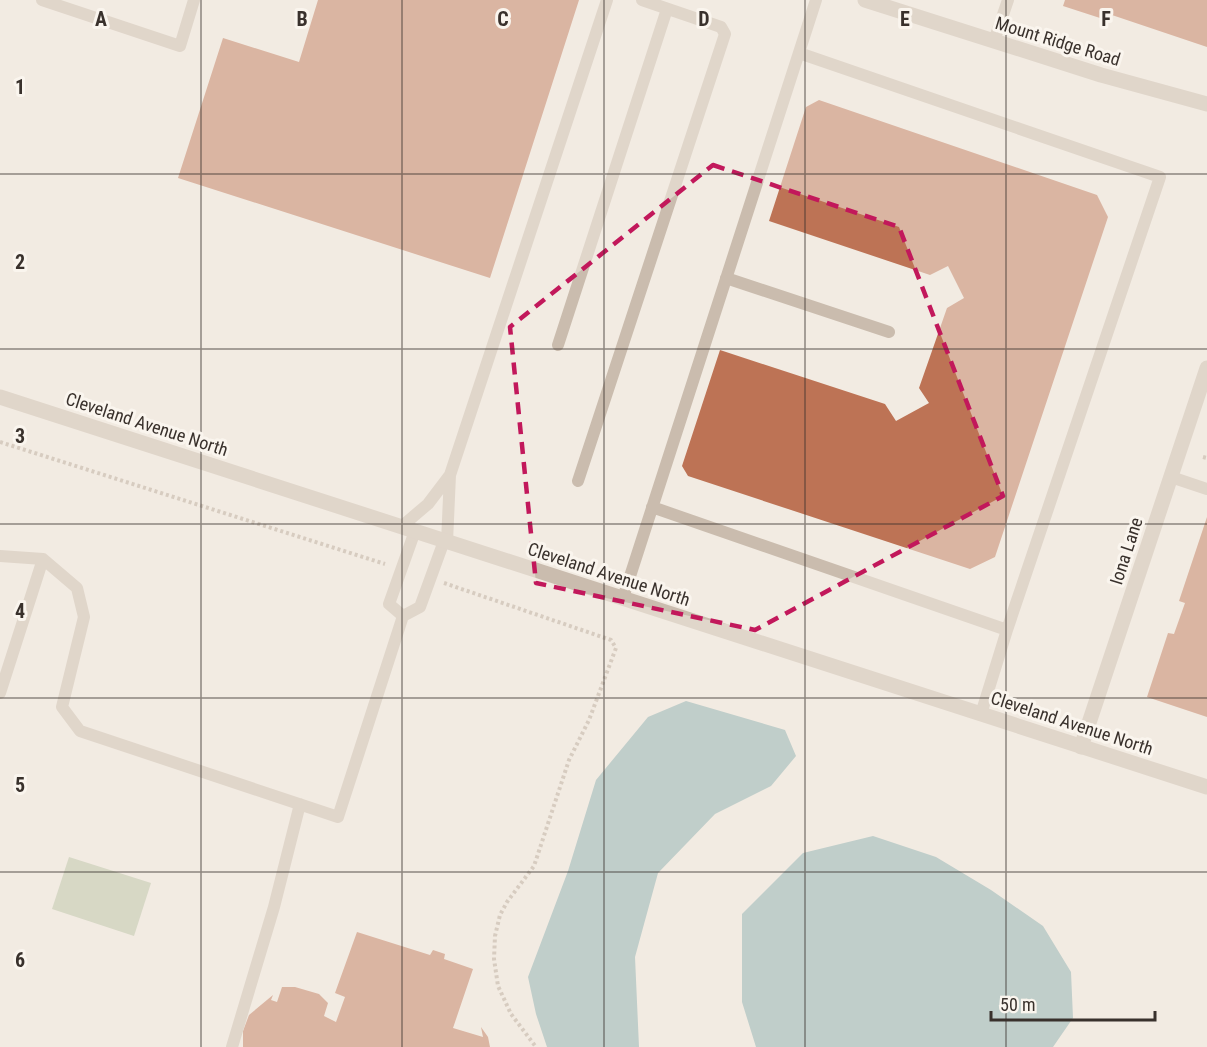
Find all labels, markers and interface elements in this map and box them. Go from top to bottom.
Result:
text: A [95,7,107,31]
text: B [296,7,308,31]
text: C [497,7,509,31]
text: D [698,7,710,31]
text: E [900,7,910,31]
text: F [1101,7,1111,31]
street label: Mount Ridge Road [993,12,1123,70]
text: 1 [15,75,25,99]
text: 2 [15,250,25,274]
street label: Cleveland Avenue North [63,388,231,460]
text: 3 [15,424,25,448]
street label: Iona Lane [1105,515,1147,587]
street label: Cleveland Avenue North [525,538,693,610]
text: 4 [15,599,25,623]
street label: Cleveland Avenue North [988,687,1156,759]
text: 5 [15,773,25,797]
text: 6 [15,948,25,972]
scale bar [991,984,1154,1022]
text: 50 m [1000,994,1035,1015]

